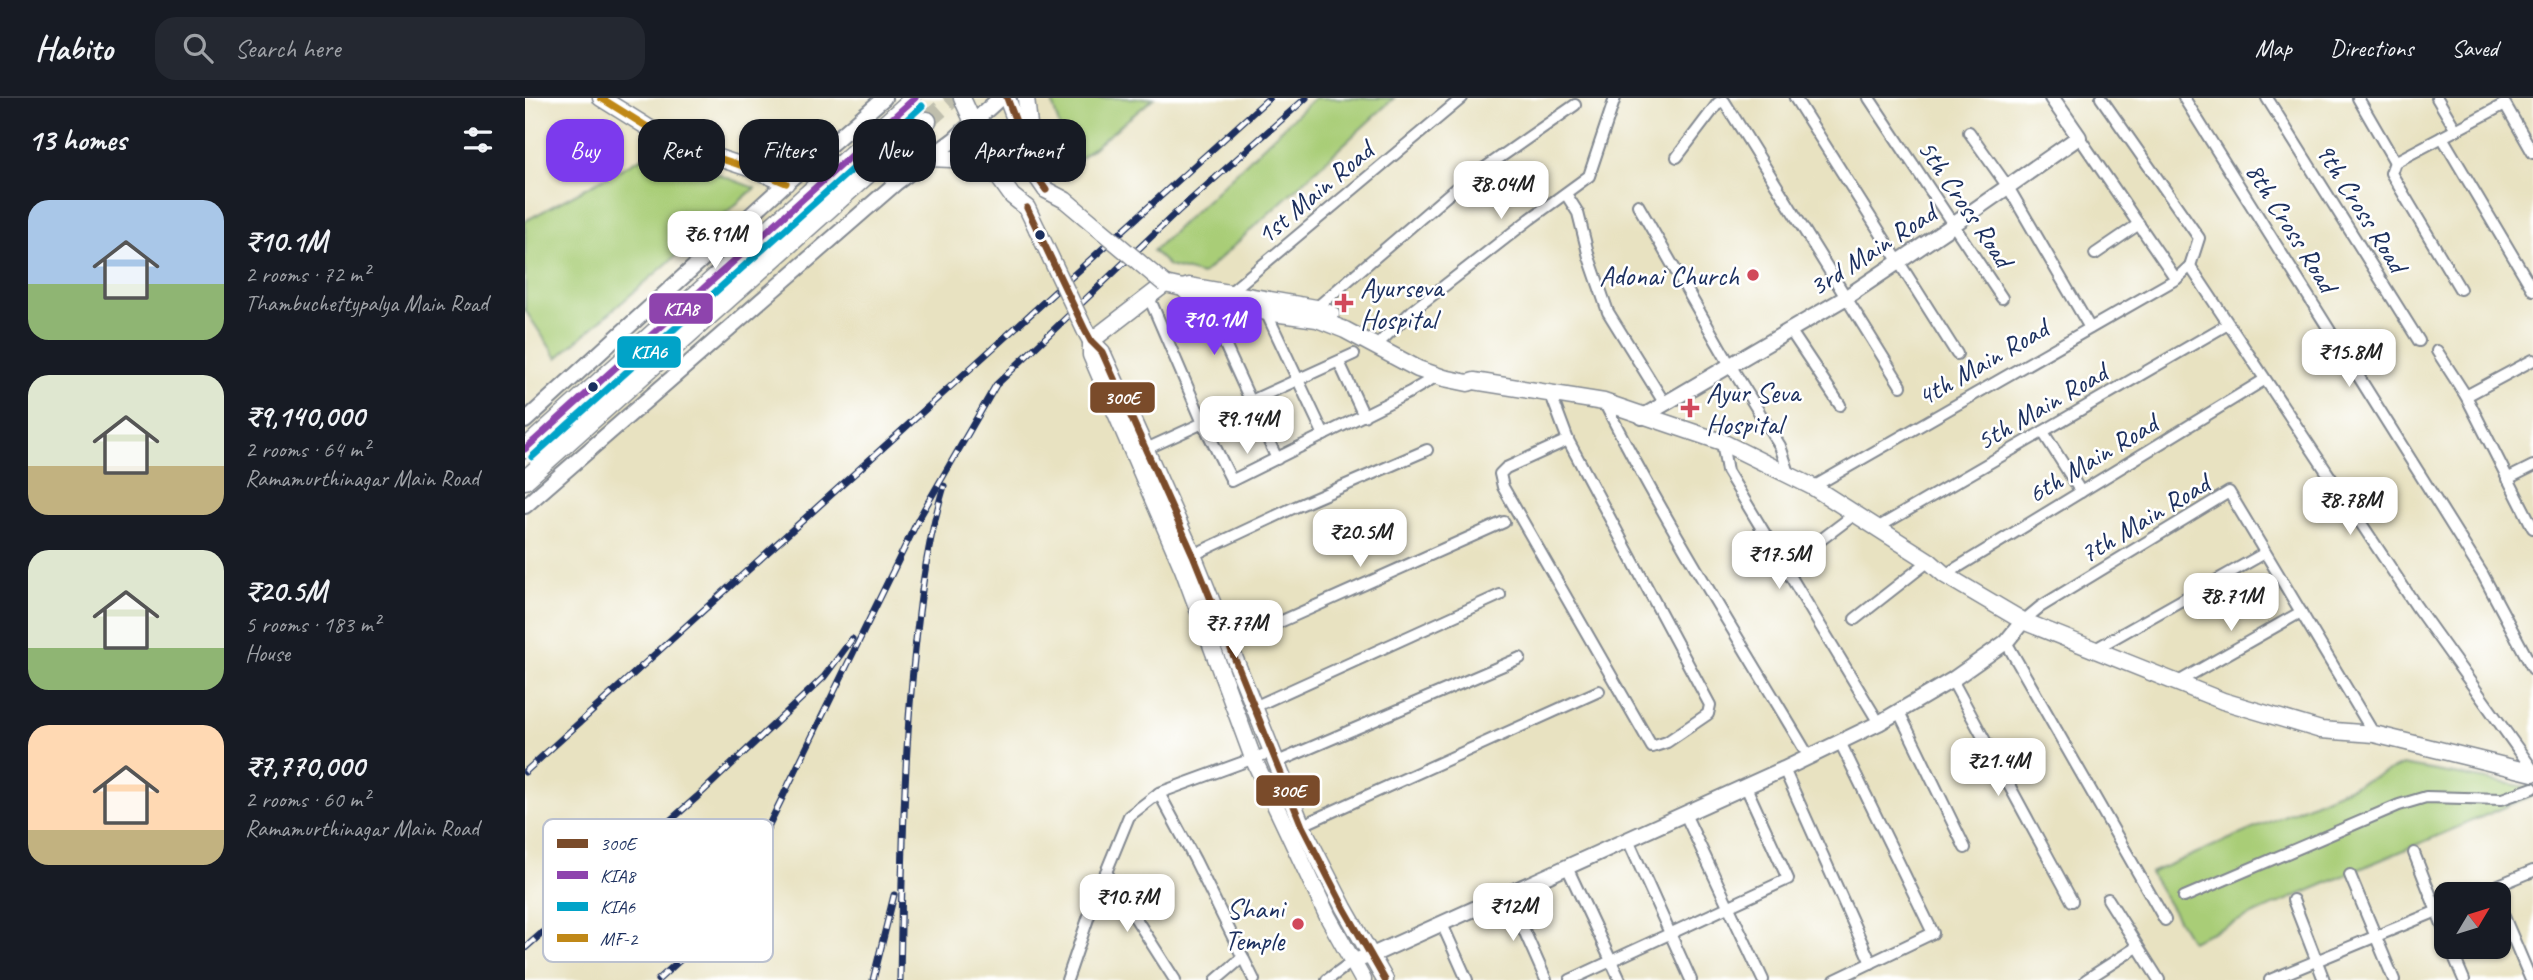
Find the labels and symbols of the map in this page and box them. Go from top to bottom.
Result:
street label: 1st Main Road [1249,131,1383,252]
street label: 5th Cross Road [1910,133,2023,277]
street label: 9th Cross Road [2308,136,2417,282]
street label: 8th Cross Road [2238,156,2347,302]
pin: ₹8.04M [1444,162,1558,221]
street label: 3rd Main Road [1802,193,1946,303]
pin: ₹6.91M [658,212,772,271]
unlabelled marker [1033,228,1047,242]
place label: Adonai Church [1599,258,1739,293]
marker: Adonai Church [1745,267,1761,283]
place label: Ayurseva Hospital [1360,270,1445,337]
line badge: KIA8 [648,292,714,325]
marker: Ayurseva Hospital [1334,293,1354,313]
text: KIA8 [663,297,701,321]
pin: ₹10.1M [1157,298,1271,357]
street label: 4th Main Road [1911,309,2057,414]
pin: ₹15.8M [2292,330,2406,389]
line badge: KIA6 [616,335,682,369]
text: KIA6 [631,340,669,364]
street label: 5th Main Road [1970,353,2116,458]
place label: Ayur Seva Hospital [1706,375,1802,442]
unlabelled marker [586,380,600,394]
line badge: 300E [1089,381,1156,414]
text: 300E [1104,386,1143,410]
pin: ₹9.14M [1190,396,1304,456]
marker: Ayur Seva Hospital [1680,398,1700,418]
street label: 6th Main Road [2021,404,2167,511]
street label: 7th Main Road [2073,464,2219,571]
pin: ₹8.78M [2293,478,2407,537]
pin: ₹20.5M [1303,510,1417,569]
pin: ₹17.5M [1722,532,1836,591]
pin: ₹8.71M [2174,574,2288,633]
pin: ₹7.77M [1179,601,1293,660]
pin: ₹21.4M [1941,738,2055,798]
line badge: 300E [1255,774,1321,807]
text: 300E [1270,779,1309,803]
legend [543,819,773,962]
text: 300E [600,832,639,856]
text: KIA8 [600,864,638,888]
pin: ₹10.7M [1070,874,1184,934]
north arrow [2434,882,2511,959]
pin: ₹12M [1472,884,1554,943]
place label: Shani Temple [1224,891,1288,958]
text: KIA6 [600,895,637,919]
marker: Shani Temple [1290,916,1306,932]
text: MF-2 [600,927,639,951]

